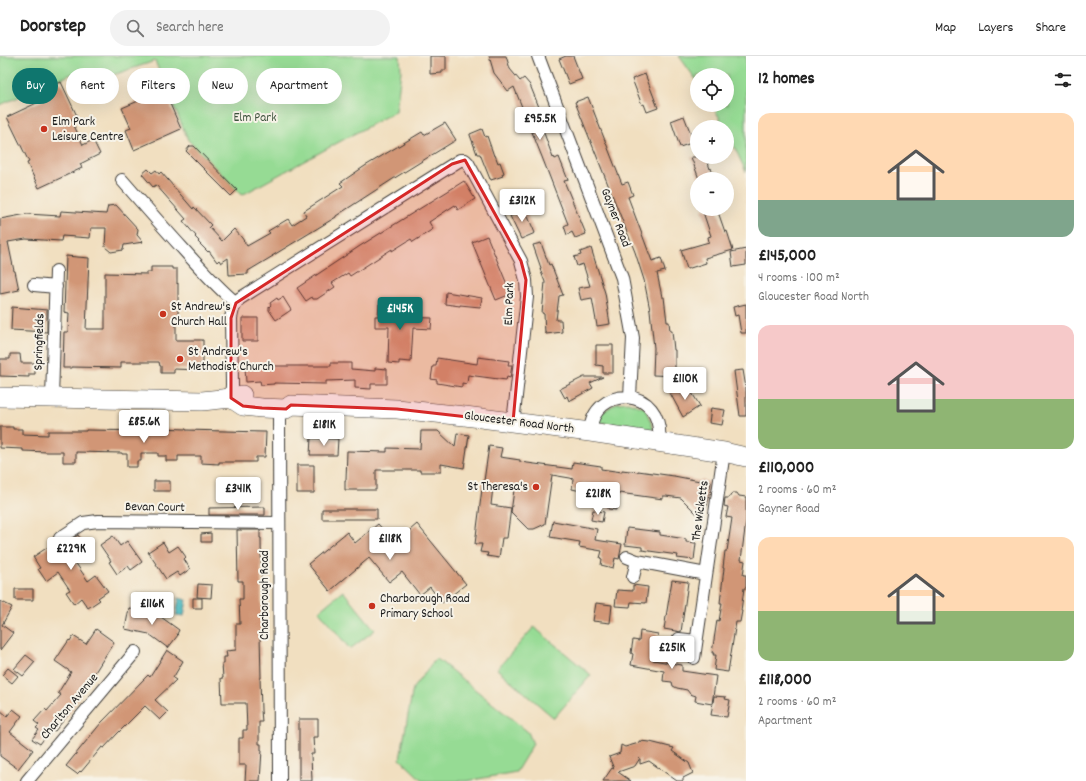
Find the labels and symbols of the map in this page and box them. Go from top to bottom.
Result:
pin: £95.5K [507,107,573,141]
park label: Elm Park [233,109,277,128]
place label: Elm Park Leisure Centre [52,113,124,147]
marker: Elm Park Leisure Centre [39,124,49,134]
street label: Gayner Road [595,186,635,250]
pin: £312K [494,189,550,223]
street label: Elm Park [500,282,520,326]
pin: £145K [372,297,428,331]
place label: St Andrew's Church Hall [171,298,231,332]
marker: St Andrew's Church Hall [158,309,168,319]
street label: Springfields [30,313,50,371]
place label: St Andrew's Methodist Church [188,343,274,377]
marker: St Andrew's Methodist Church [175,354,185,364]
pin: £110K [657,367,713,401]
street label: Gloucester Road North [463,407,575,439]
pin: £85.6K [111,410,177,444]
pin: £181K [296,413,352,447]
pin: £341K [210,477,266,511]
place label: St Theresa's [467,478,528,497]
street label: The Wicketts [687,479,715,543]
marker: St Theresa's [531,482,541,492]
pin: £218K [570,482,626,516]
street label: Bevan Court [125,498,185,518]
pin: £118K [362,527,418,561]
pin: £229K [43,537,99,571]
street label: Charborough Road [256,550,275,640]
place label: Charborough Road Primary School [380,590,470,624]
pin: £116K [124,592,180,626]
marker: Charborough Road Primary School [367,601,377,611]
pin: £251K [644,636,700,670]
street label: Charlton Avenue [37,669,104,744]

